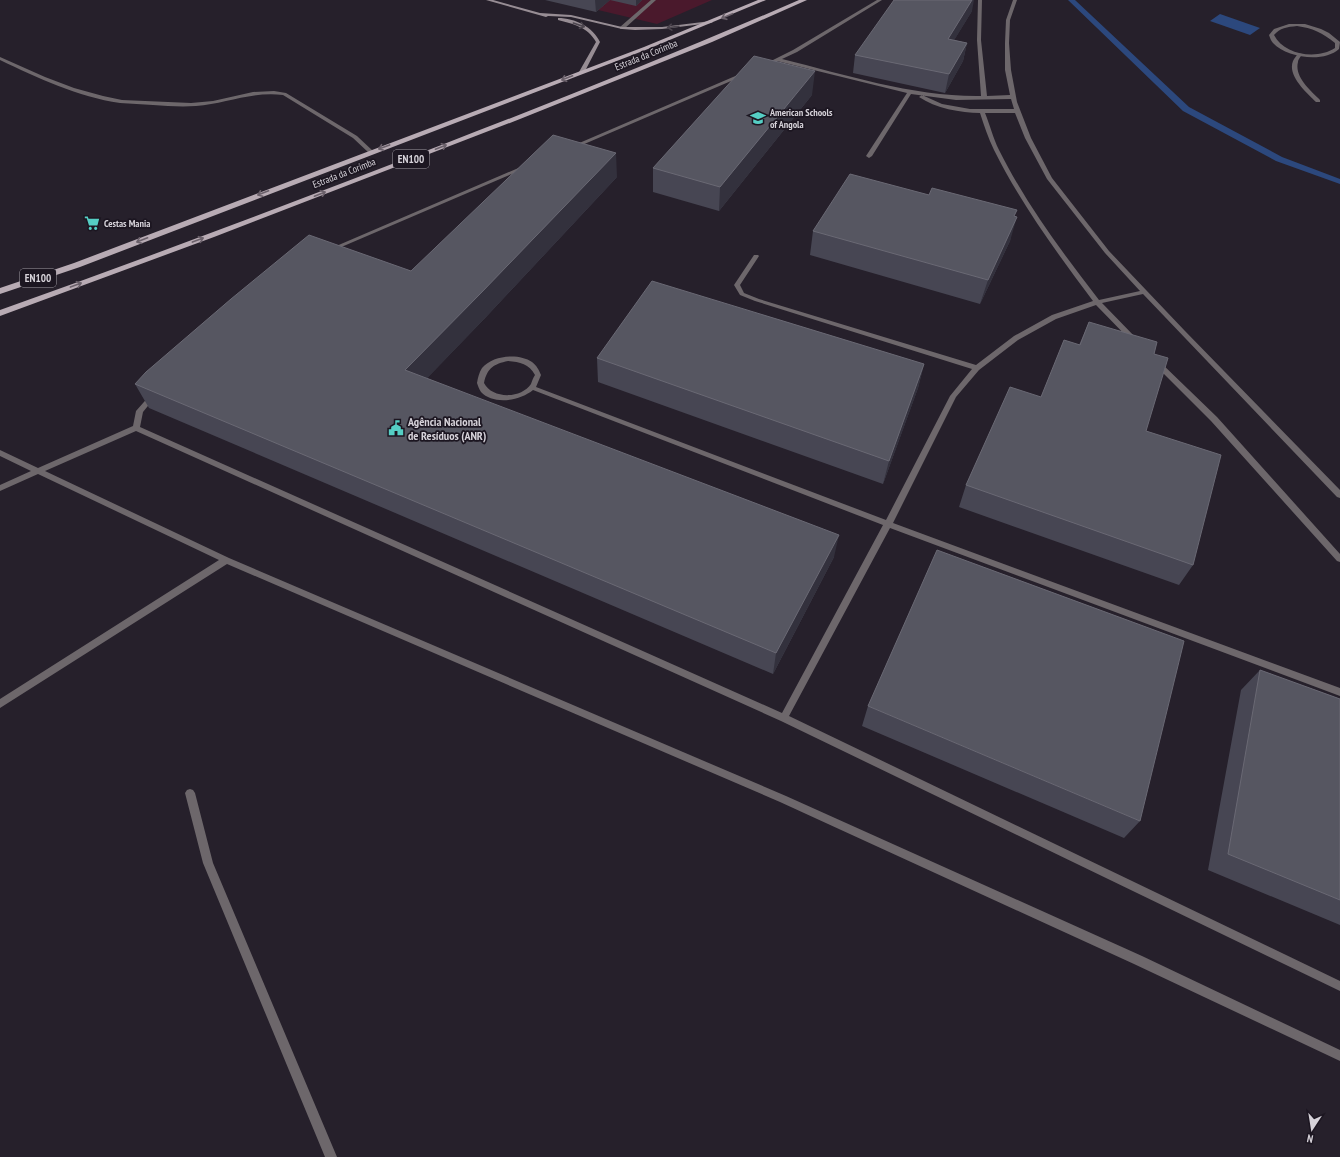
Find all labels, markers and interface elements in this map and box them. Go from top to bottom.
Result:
one-way arrow [722,12,734,20]
one-way arrow [573,22,586,29]
one-way arrow [667,23,680,31]
street label: Estrada da Corimba [613,37,679,73]
one-way arrow [561,74,573,82]
place label: American Schools of Angola [769,106,833,131]
school or university icon: American Schools of Angola [749,109,767,127]
one-way arrow [379,143,391,151]
one-way arrow [434,143,446,151]
road number: EN100 [393,150,429,168]
street label: Estrada da Corimba [311,155,377,191]
one-way arrow [257,190,269,198]
one-way arrow [313,190,325,198]
supermarket icon: Cestas Mania [83,214,101,232]
place label: Cestas Mania [104,217,150,230]
one-way arrow [136,236,148,244]
one-way arrow [191,236,204,243]
road number: EN100 [20,269,56,287]
one-way arrow [70,281,82,289]
place label: Agência Nacional de Resíduos (ANR) [407,414,486,443]
public building icon: Agência Nacional de Resíduos (ANR) [387,419,405,437]
north arrow [1292,1109,1332,1149]
text: N [1306,1131,1314,1146]

